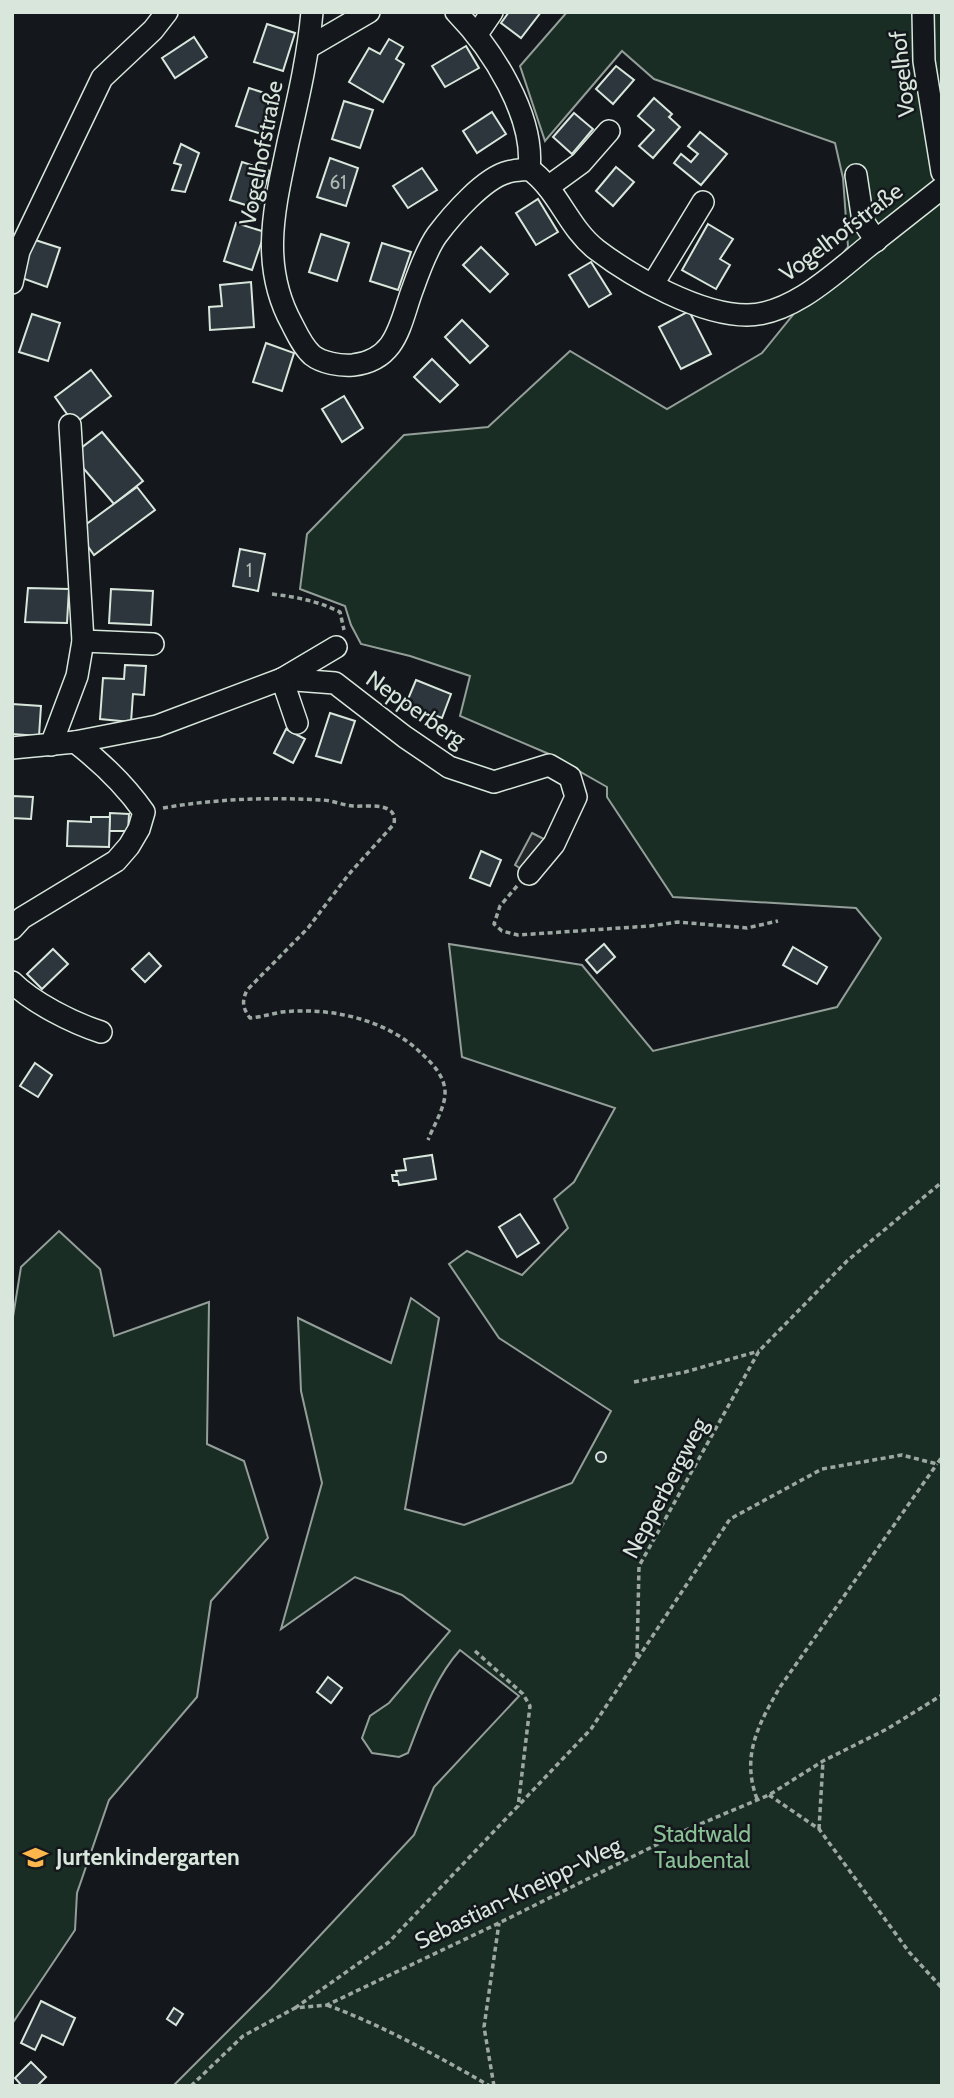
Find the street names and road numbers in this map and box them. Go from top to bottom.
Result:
street label: Vogelhof [884,29,920,119]
street label: Vogelhofstraße [233,78,289,228]
street label: Vogelhofstraße [774,176,908,287]
street label: Nepperberg [361,664,472,754]
street label: Nepperbergweg [616,1412,714,1563]
street label: Sebastian-Kneipp-Weg [410,1831,626,1955]

